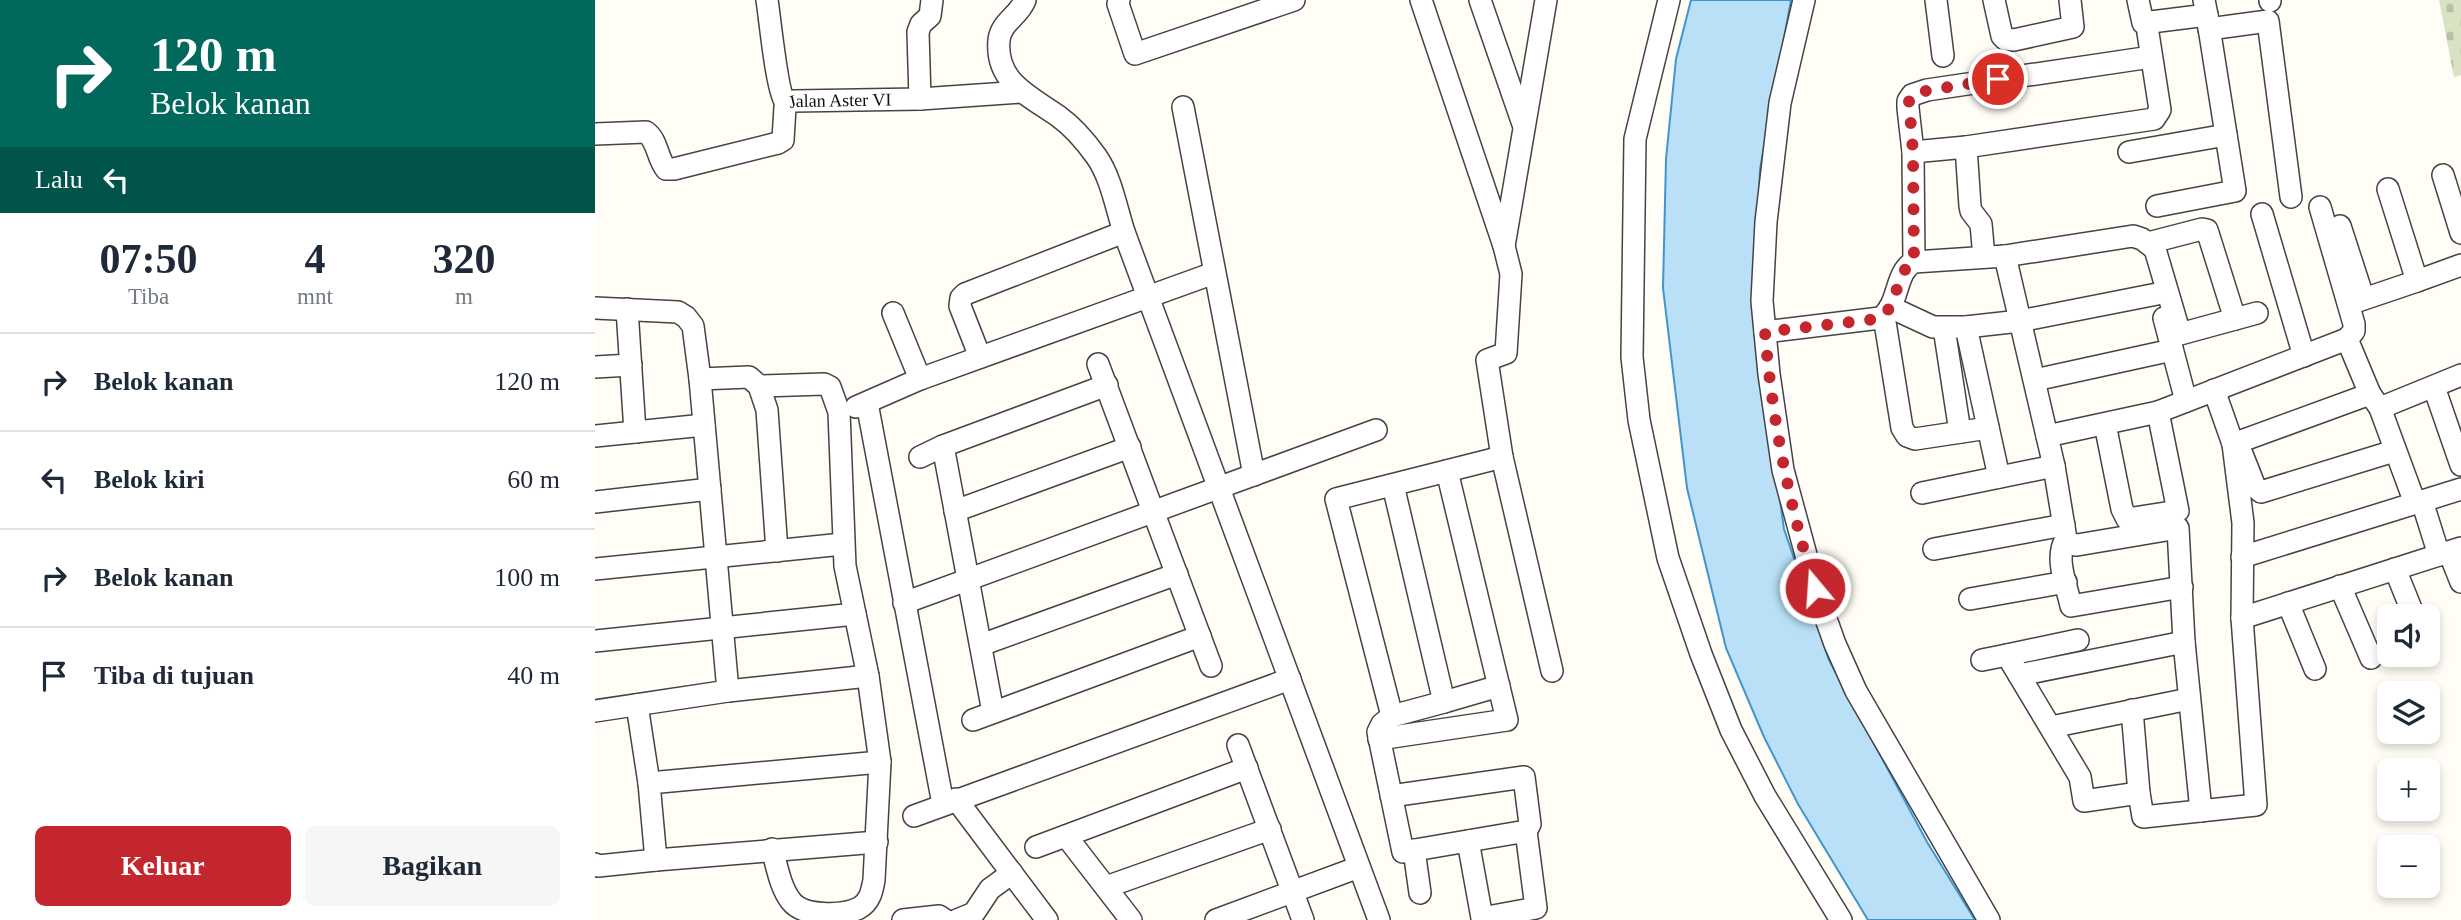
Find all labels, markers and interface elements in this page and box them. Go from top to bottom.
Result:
text: 120 m [150,27,277,82]
icon: right [35,28,126,119]
pin [1968,49,2028,109]
icon: arrive [1979,60,2017,98]
text: Belok kanan [150,85,311,121]
street label: Jalan Aster VI [786,89,891,112]
icon: left [97,161,135,199]
text: Lalu [35,165,83,194]
text: 07:50 [100,236,198,282]
text: 4 [304,236,325,282]
text: 320 [432,236,495,282]
text: Tiba [128,284,169,309]
text: mnt [297,284,333,309]
text: m [455,284,473,309]
icon: right [35,363,73,401]
text: Belok kanan [94,367,233,396]
text: 120 m [494,367,560,396]
icon: left [35,461,73,499]
text: Belok kiri [94,465,205,494]
text: 60 m [507,465,560,494]
position arrow [1778,551,1852,625]
icon: right [35,559,73,597]
text: Belok kanan [94,563,233,592]
text: 100 m [494,563,560,592]
map controls [2377,604,2440,898]
button: sound [2377,604,2440,667]
icon: arrive [35,657,73,695]
text: Tiba di tujuan [94,661,254,690]
text: 40 m [507,661,560,690]
button: layers [2377,681,2440,744]
button: + [2377,758,2440,821]
button: Keluar [35,826,291,906]
button: Bagikan [305,826,560,906]
button: − [2377,835,2440,898]

